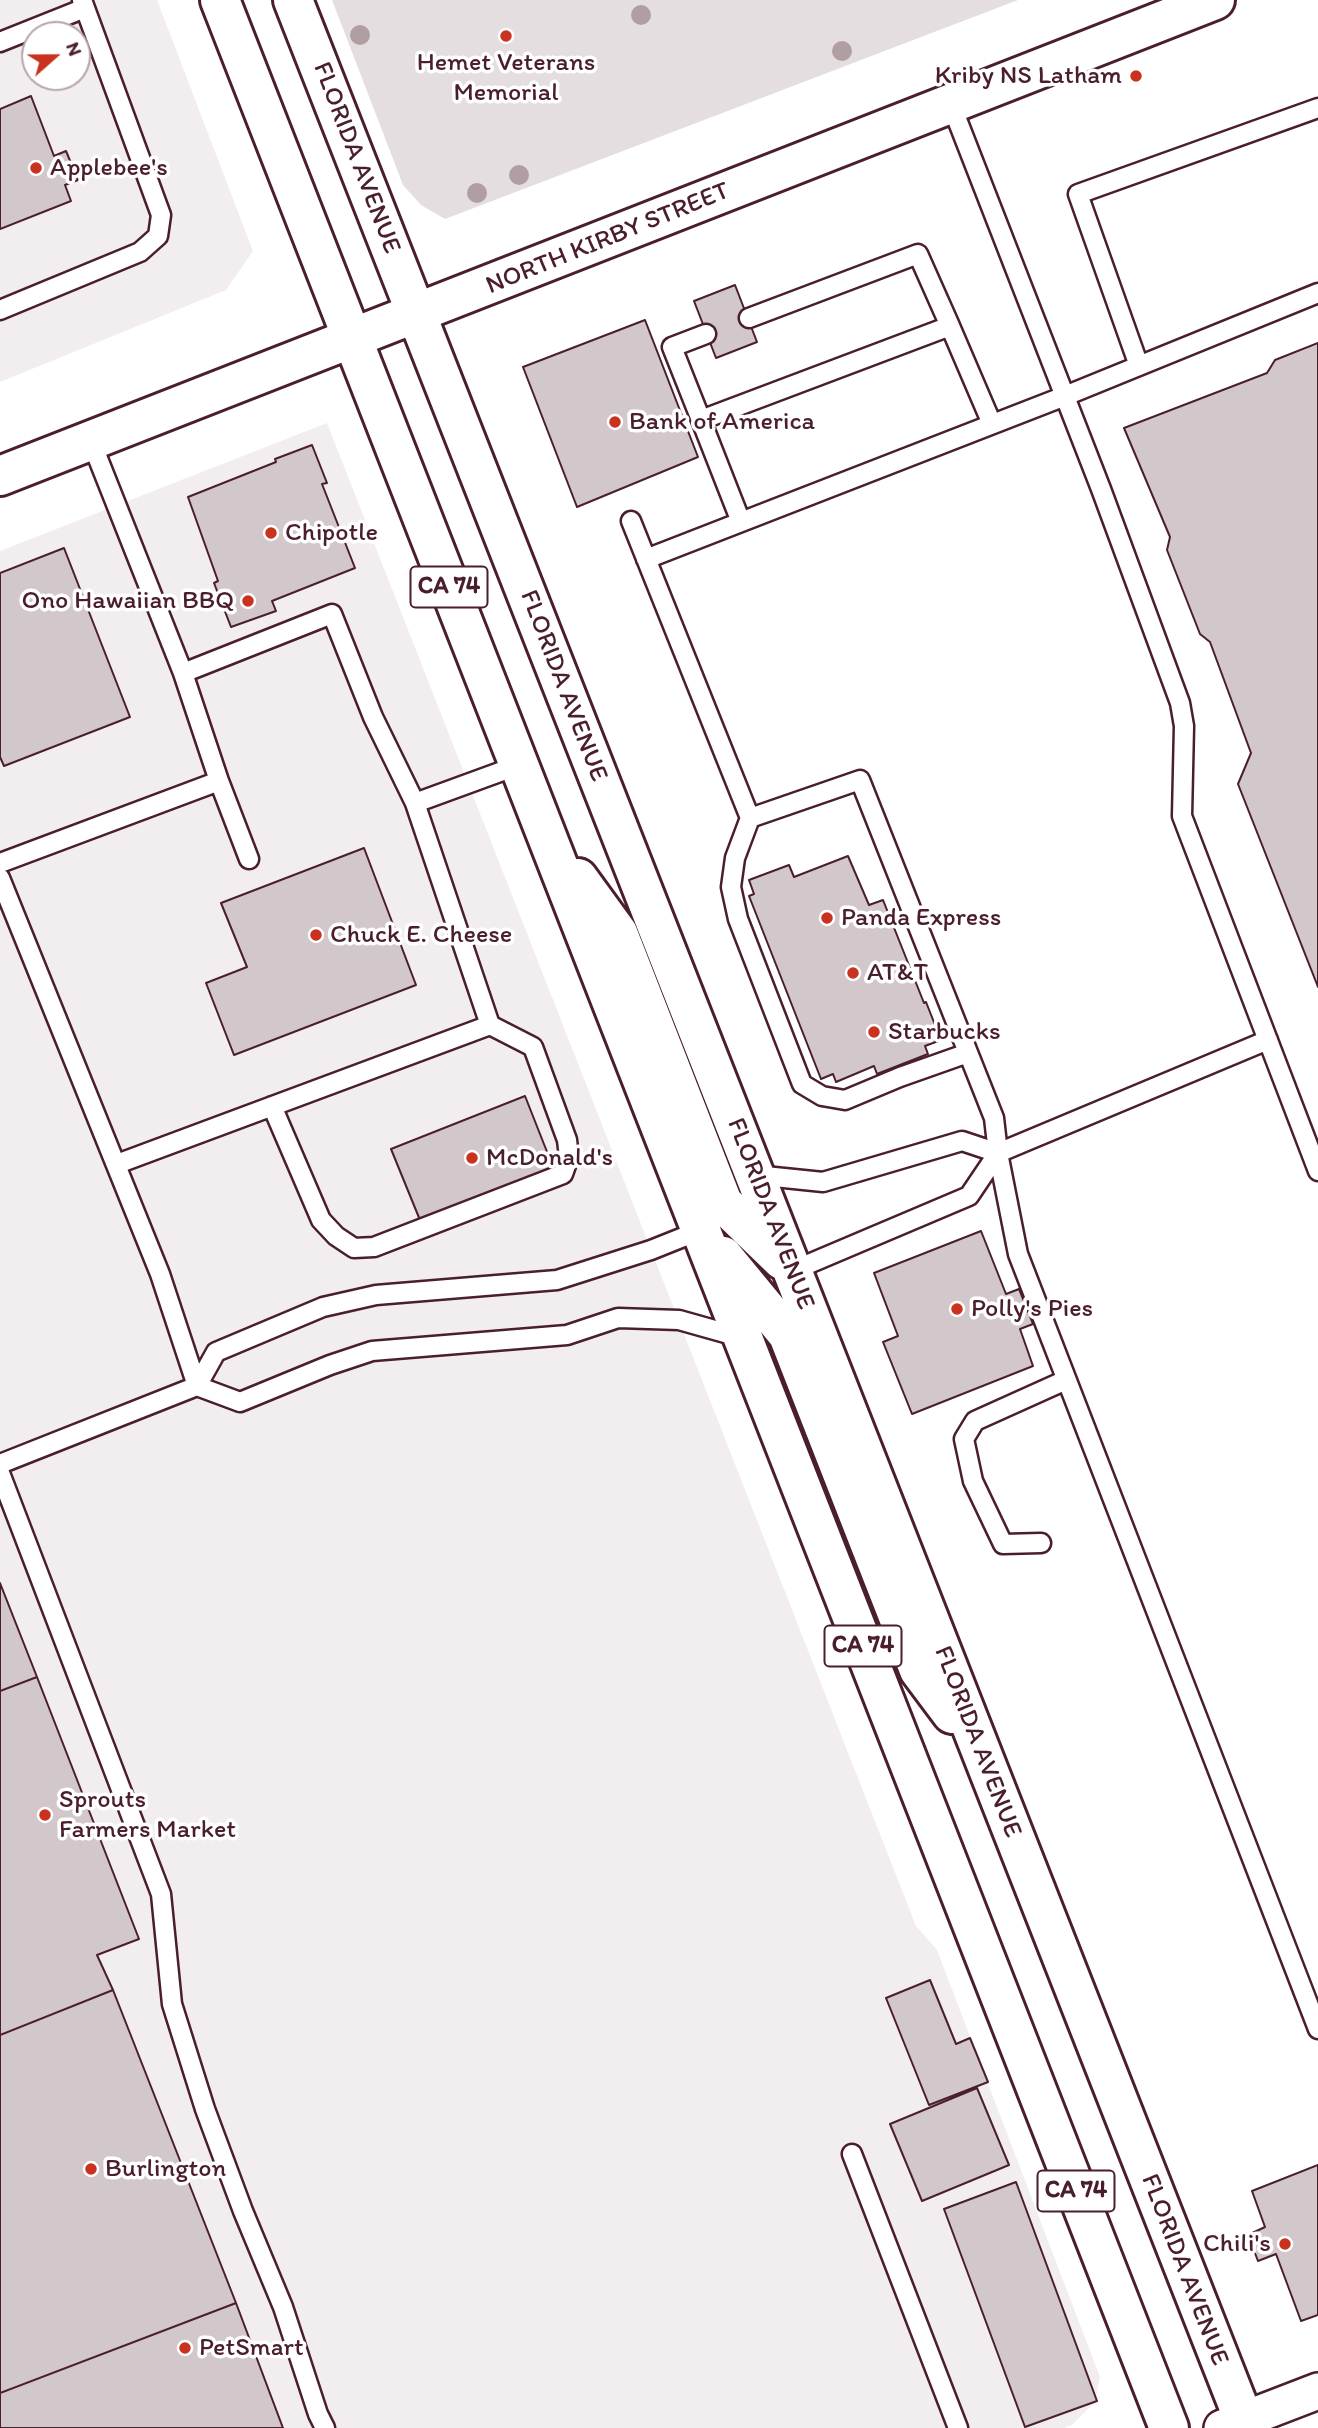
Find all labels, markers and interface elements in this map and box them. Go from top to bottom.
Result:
north arrow [21,21,91,91]
marker: Hemet Veterans Memorial [498,28,514,44]
text: N [61,39,87,59]
place label: Hemet Veterans Memorial [417,47,595,108]
street label: FLORIDA AVENUE [305,58,407,258]
place label: Kriby NS Latham [935,60,1122,92]
marker: Kriby NS Latham [1128,68,1144,84]
place label: Applebee's [50,152,168,184]
marker: Applebee's [28,160,44,176]
street label: NORTH KIRBY STREET [482,176,734,302]
place label: Bank of America [629,406,815,438]
marker: Bank of America [607,414,623,430]
place label: Chipotle [285,517,378,549]
marker: Chipotle [263,525,279,541]
road number: CA 74 [410,566,488,608]
place label: Ono Hawaiian BBQ [22,585,234,617]
street label: FLORIDA AVENUE [512,586,614,786]
marker: Ono Hawaiian BBQ [240,593,256,609]
place label: Panda Express [841,902,1001,934]
marker: Panda Express [819,910,835,926]
place label: Chuck E. Cheese [330,919,512,951]
marker: Chuck E. Cheese [308,927,324,943]
place label: AT&T [867,957,928,989]
marker: AT&T [845,965,861,981]
place label: Starbucks [888,1016,1001,1048]
marker: Starbucks [866,1024,882,1040]
street label: FLORIDA AVENUE [719,1114,821,1314]
place label: McDonald's [486,1142,613,1174]
marker: McDonald's [464,1150,480,1166]
place label: Polly's Pies [971,1293,1093,1325]
marker: Polly's Pies [949,1301,965,1317]
road number: CA 74 [824,1626,902,1666]
street label: FLORIDA AVENUE [926,1642,1028,1842]
place label: Sprouts Farmers Market [59,1784,236,1846]
marker: Sprouts Farmers Market [37,1807,53,1823]
place label: Burlington [105,2153,226,2185]
marker: Burlington [83,2161,99,2177]
road number: CA 74 [1038,2170,1114,2212]
street label: FLORIDA AVENUE [1133,2170,1235,2370]
place label: Chili's [1203,2228,1271,2260]
marker: Chili's [1277,2236,1293,2252]
place label: PetSmart [199,2332,304,2364]
marker: PetSmart [177,2340,193,2356]

